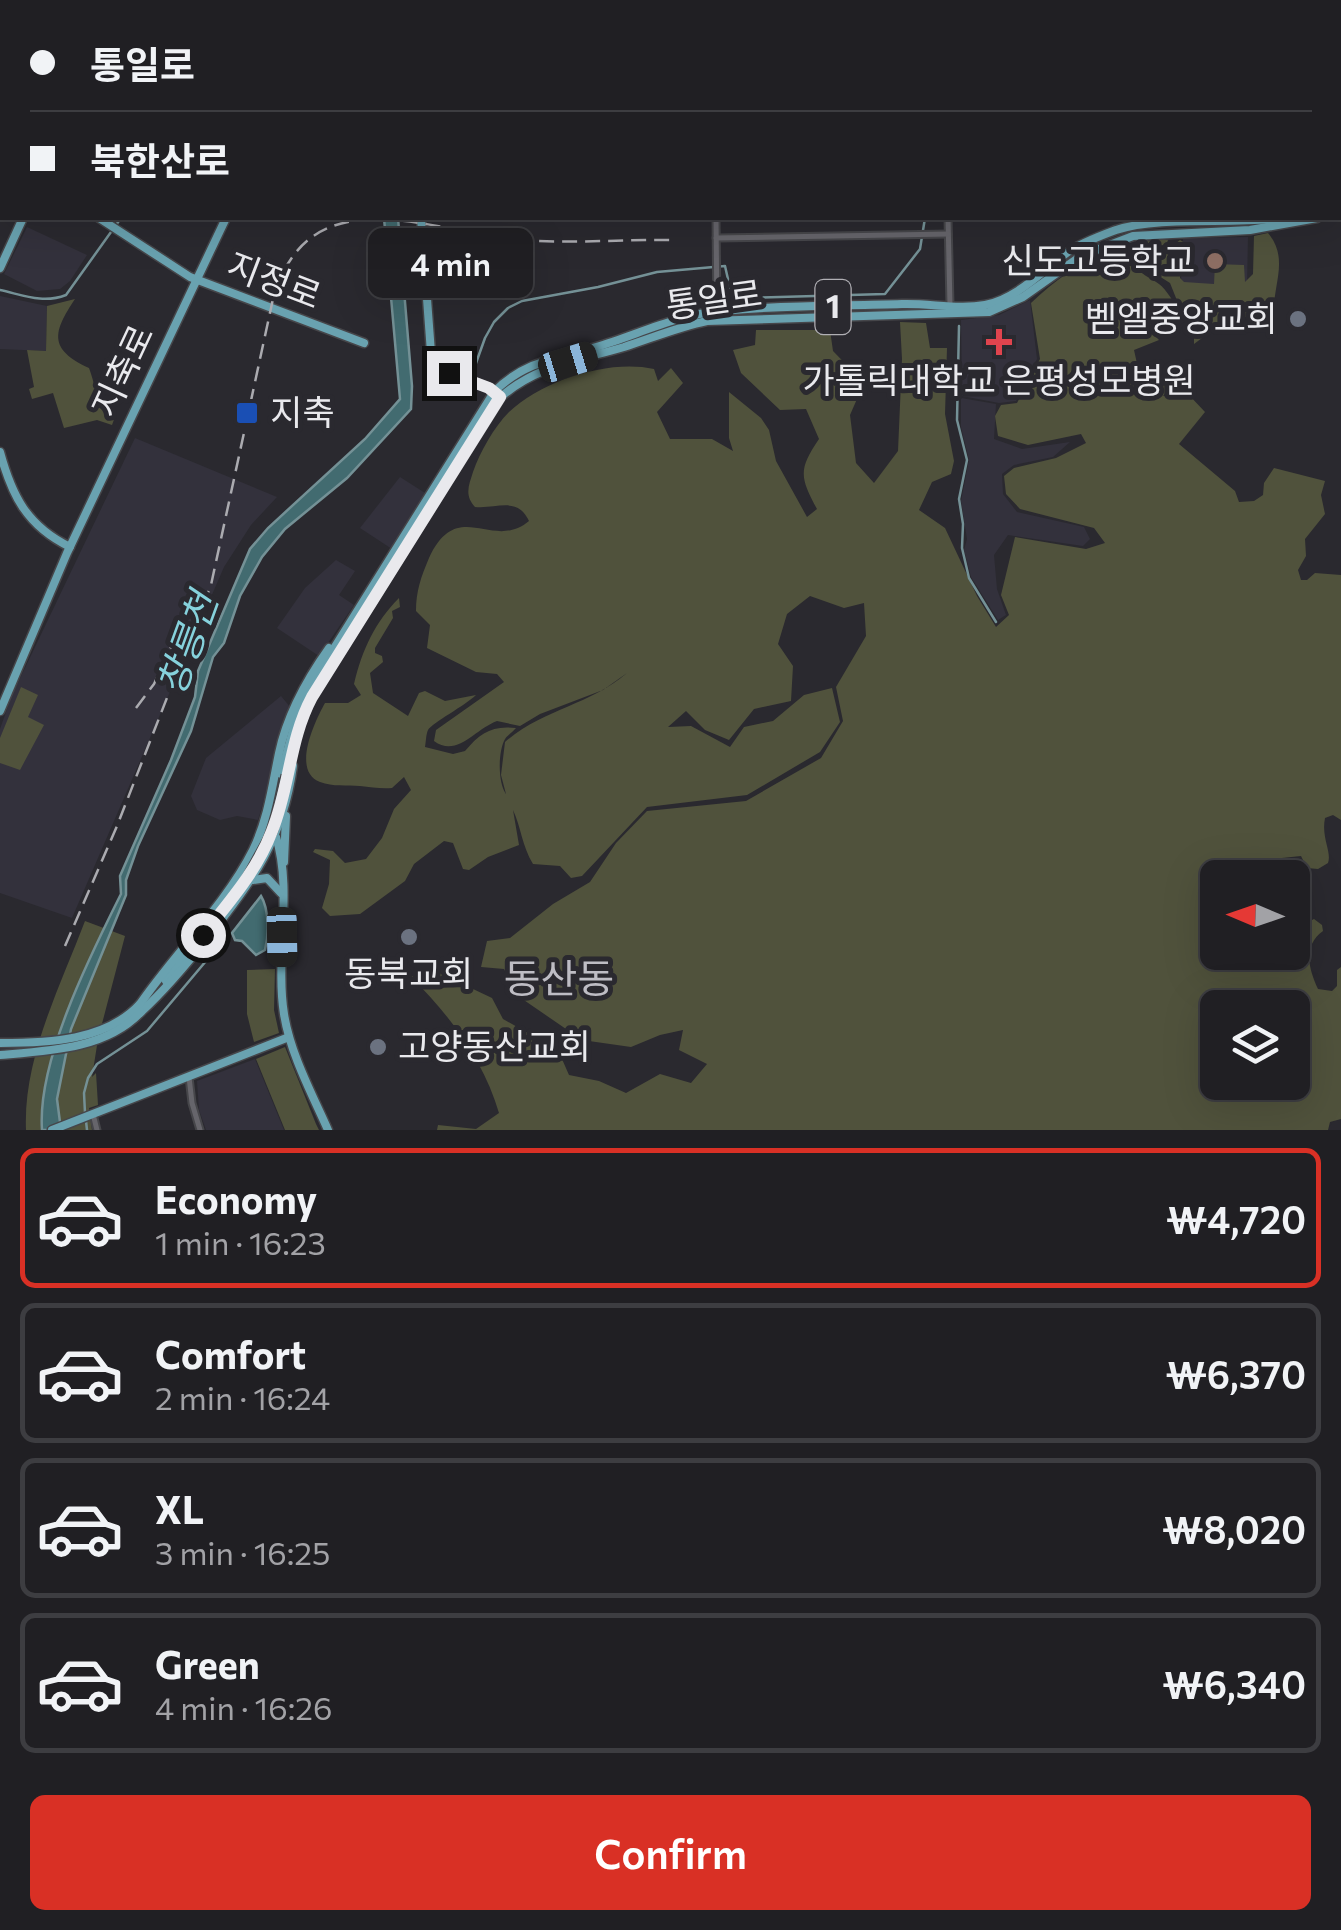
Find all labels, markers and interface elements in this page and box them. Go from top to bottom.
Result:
text: 통일로 [90,40,195,87]
text: 북한산로 [90,136,230,183]
callout: 4 min [366,228,532,298]
place label: 신도고등학교 [1002,237,1195,280]
street label: 지정로 [222,241,328,316]
text: 4 min [410,243,491,283]
marker: 신도고등학교 [1204,250,1226,272]
street label: 통일로 [663,270,764,326]
road number: 1 [816,280,850,334]
place label: 벧엘중앙교회 [1085,295,1278,338]
marker: 벧엘중앙교회 [1287,308,1309,330]
street label: 지축로 [81,317,161,423]
marker: 가톨릭대학교 은평성모병원 [986,329,1012,355]
car [535,339,601,385]
route end [427,351,472,396]
place label: 가톨릭대학교 은평성모병원 [802,357,1196,400]
place label: 지축 [270,389,334,432]
marker: 지축 [234,400,260,426]
water label: 창릉천 [146,582,227,700]
north arrow [1200,860,1310,970]
map controls [1200,860,1310,1100]
car [266,907,298,967]
route start [181,913,226,958]
marker: 동북교회 [398,926,420,948]
place label: 동북교회 [345,950,473,993]
district label: 동산동 [504,952,614,1001]
button: layers [1200,990,1310,1100]
place label: 고양동산교회 [398,1023,591,1066]
marker: 고양동산교회 [367,1036,389,1058]
icon: car [35,1173,125,1263]
text: Economy [155,1175,317,1222]
text: ₩4,720 [1166,1195,1306,1242]
text: 1 min · 16:23 [155,1222,326,1262]
icon: car [35,1328,125,1418]
text: Comfort [155,1330,306,1377]
text: ₩6,370 [1166,1350,1306,1397]
text: 2 min · 16:24 [155,1377,330,1417]
icon: car [35,1483,125,1573]
text: XL [155,1485,204,1532]
text: ₩8,020 [1162,1505,1306,1552]
text: 3 min · 16:25 [155,1532,330,1572]
icon: car [35,1638,125,1728]
text: Green [155,1640,260,1687]
text: ₩6,340 [1163,1660,1306,1707]
text: 4 min · 16:26 [155,1687,332,1727]
button: Confirm [30,1795,1311,1910]

